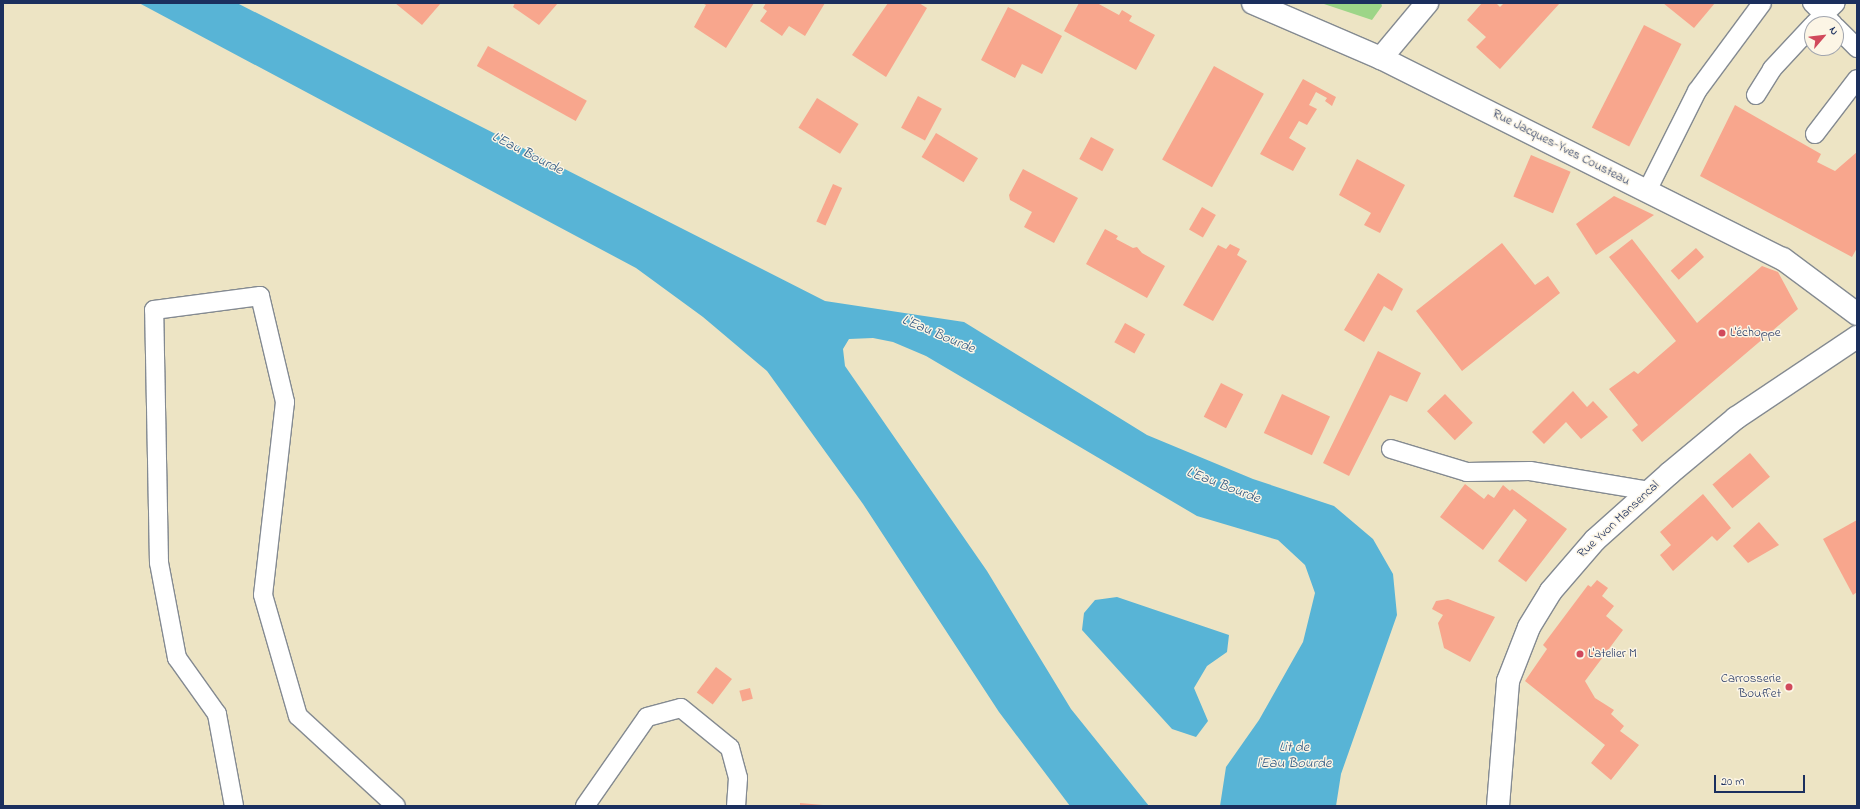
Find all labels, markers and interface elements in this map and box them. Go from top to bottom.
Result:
north arrow [1804,16,1844,56]
text: N [1825,24,1843,38]
street label: Rue Jacques-Yves Cousteau [1490,106,1632,190]
water label: L'Eau Bourde [489,129,565,179]
water label: L'Eau Bourde [899,312,977,358]
place label: L'échoppe [1730,325,1781,341]
marker: L'échoppe [1717,328,1727,338]
water label: L'Eau Bourde [1184,464,1262,508]
street label: Rue Yvon Mansencal [1575,478,1663,562]
place label: L'atelier M [1588,646,1637,662]
marker: L'atelier M [1575,649,1585,659]
place label: Carrosserie Bouffet [1721,672,1781,703]
marker: Carrosserie Bouffet [1784,682,1794,692]
water label: Lit de l'Eau Bourde [1257,740,1331,772]
scale bar [1716,767,1807,793]
text: 20 m [1721,773,1744,791]

